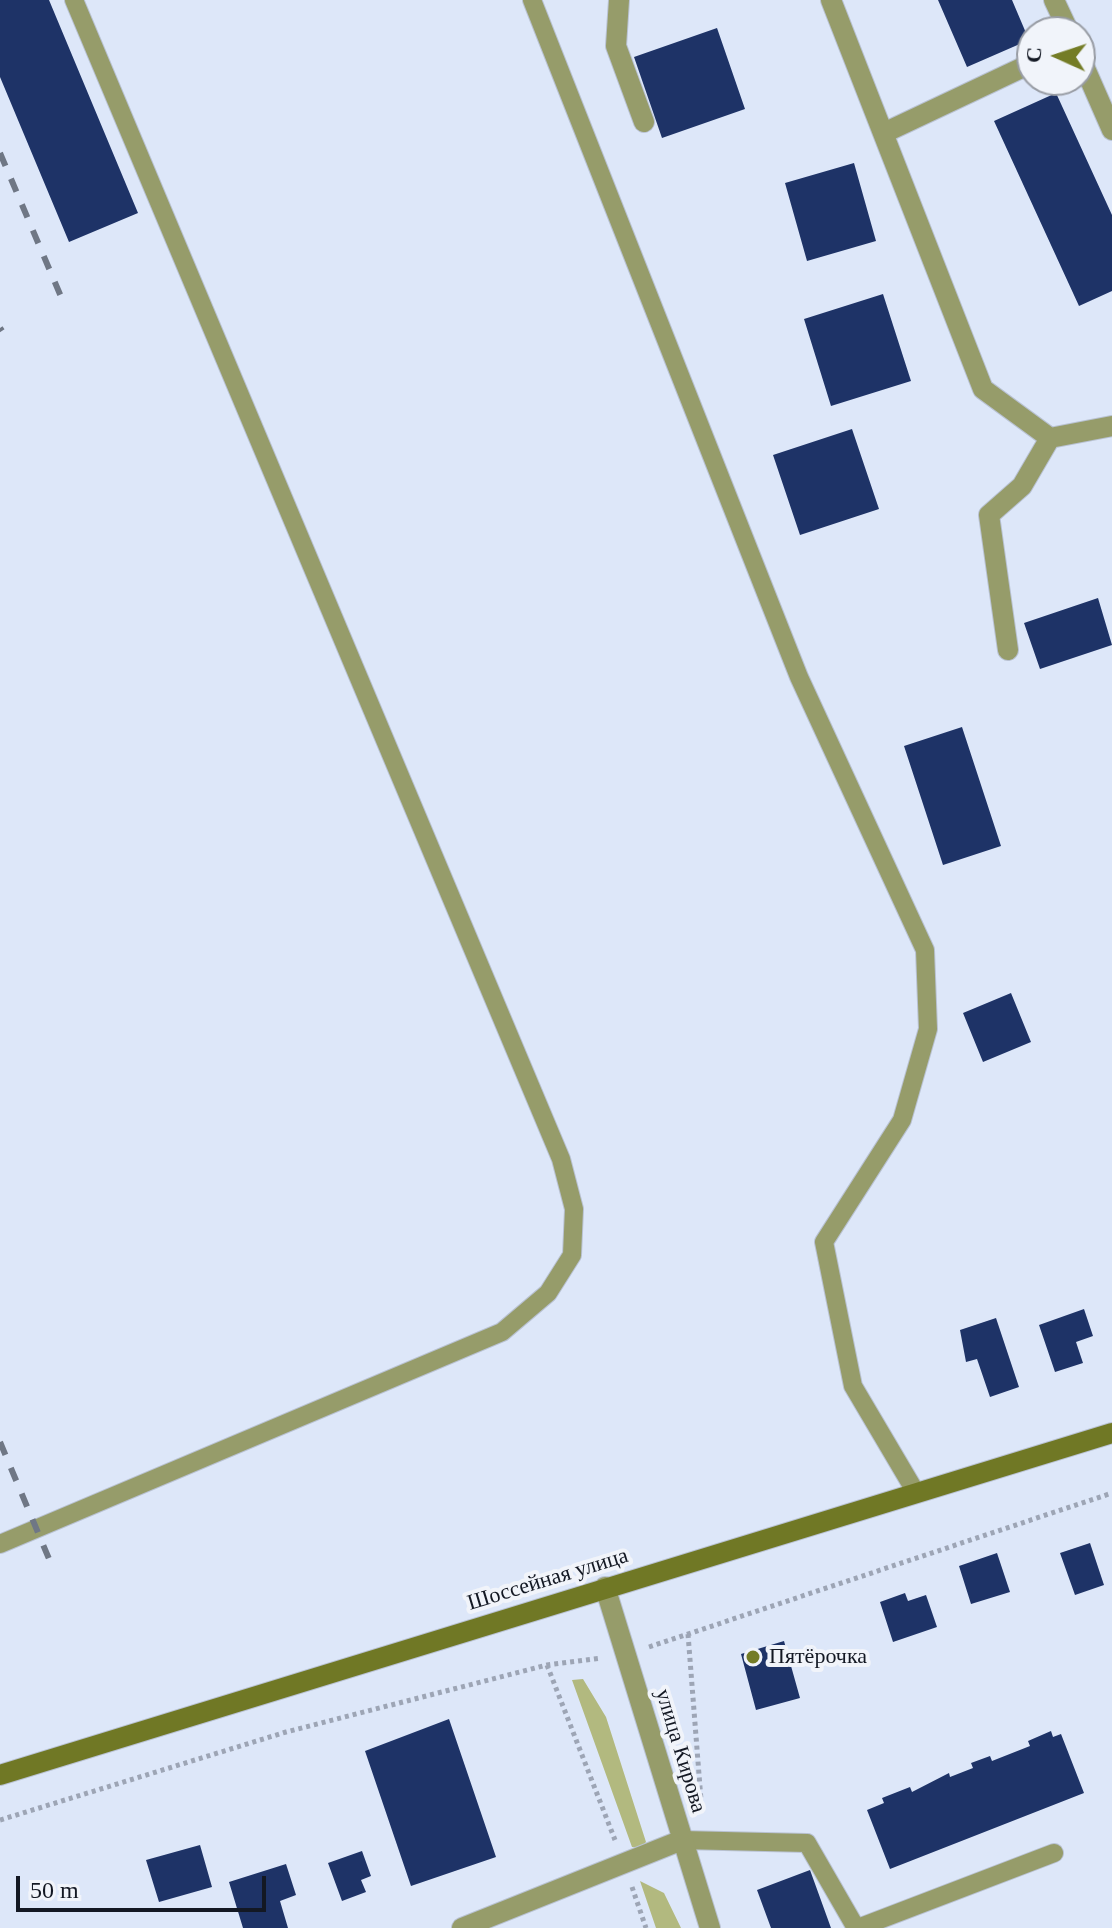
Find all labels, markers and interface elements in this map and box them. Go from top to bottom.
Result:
north arrow [1016,16,1096,96]
text: С [1021,46,1046,63]
street label: Шоссейная улица [465,1543,631,1617]
place label: Пятёрочка [769,1644,867,1670]
marker: Пятёрочка [744,1648,762,1666]
street label: улица Кирова [649,1686,711,1816]
scale bar [20,1860,270,1910]
text: 50 m [30,1877,79,1903]

